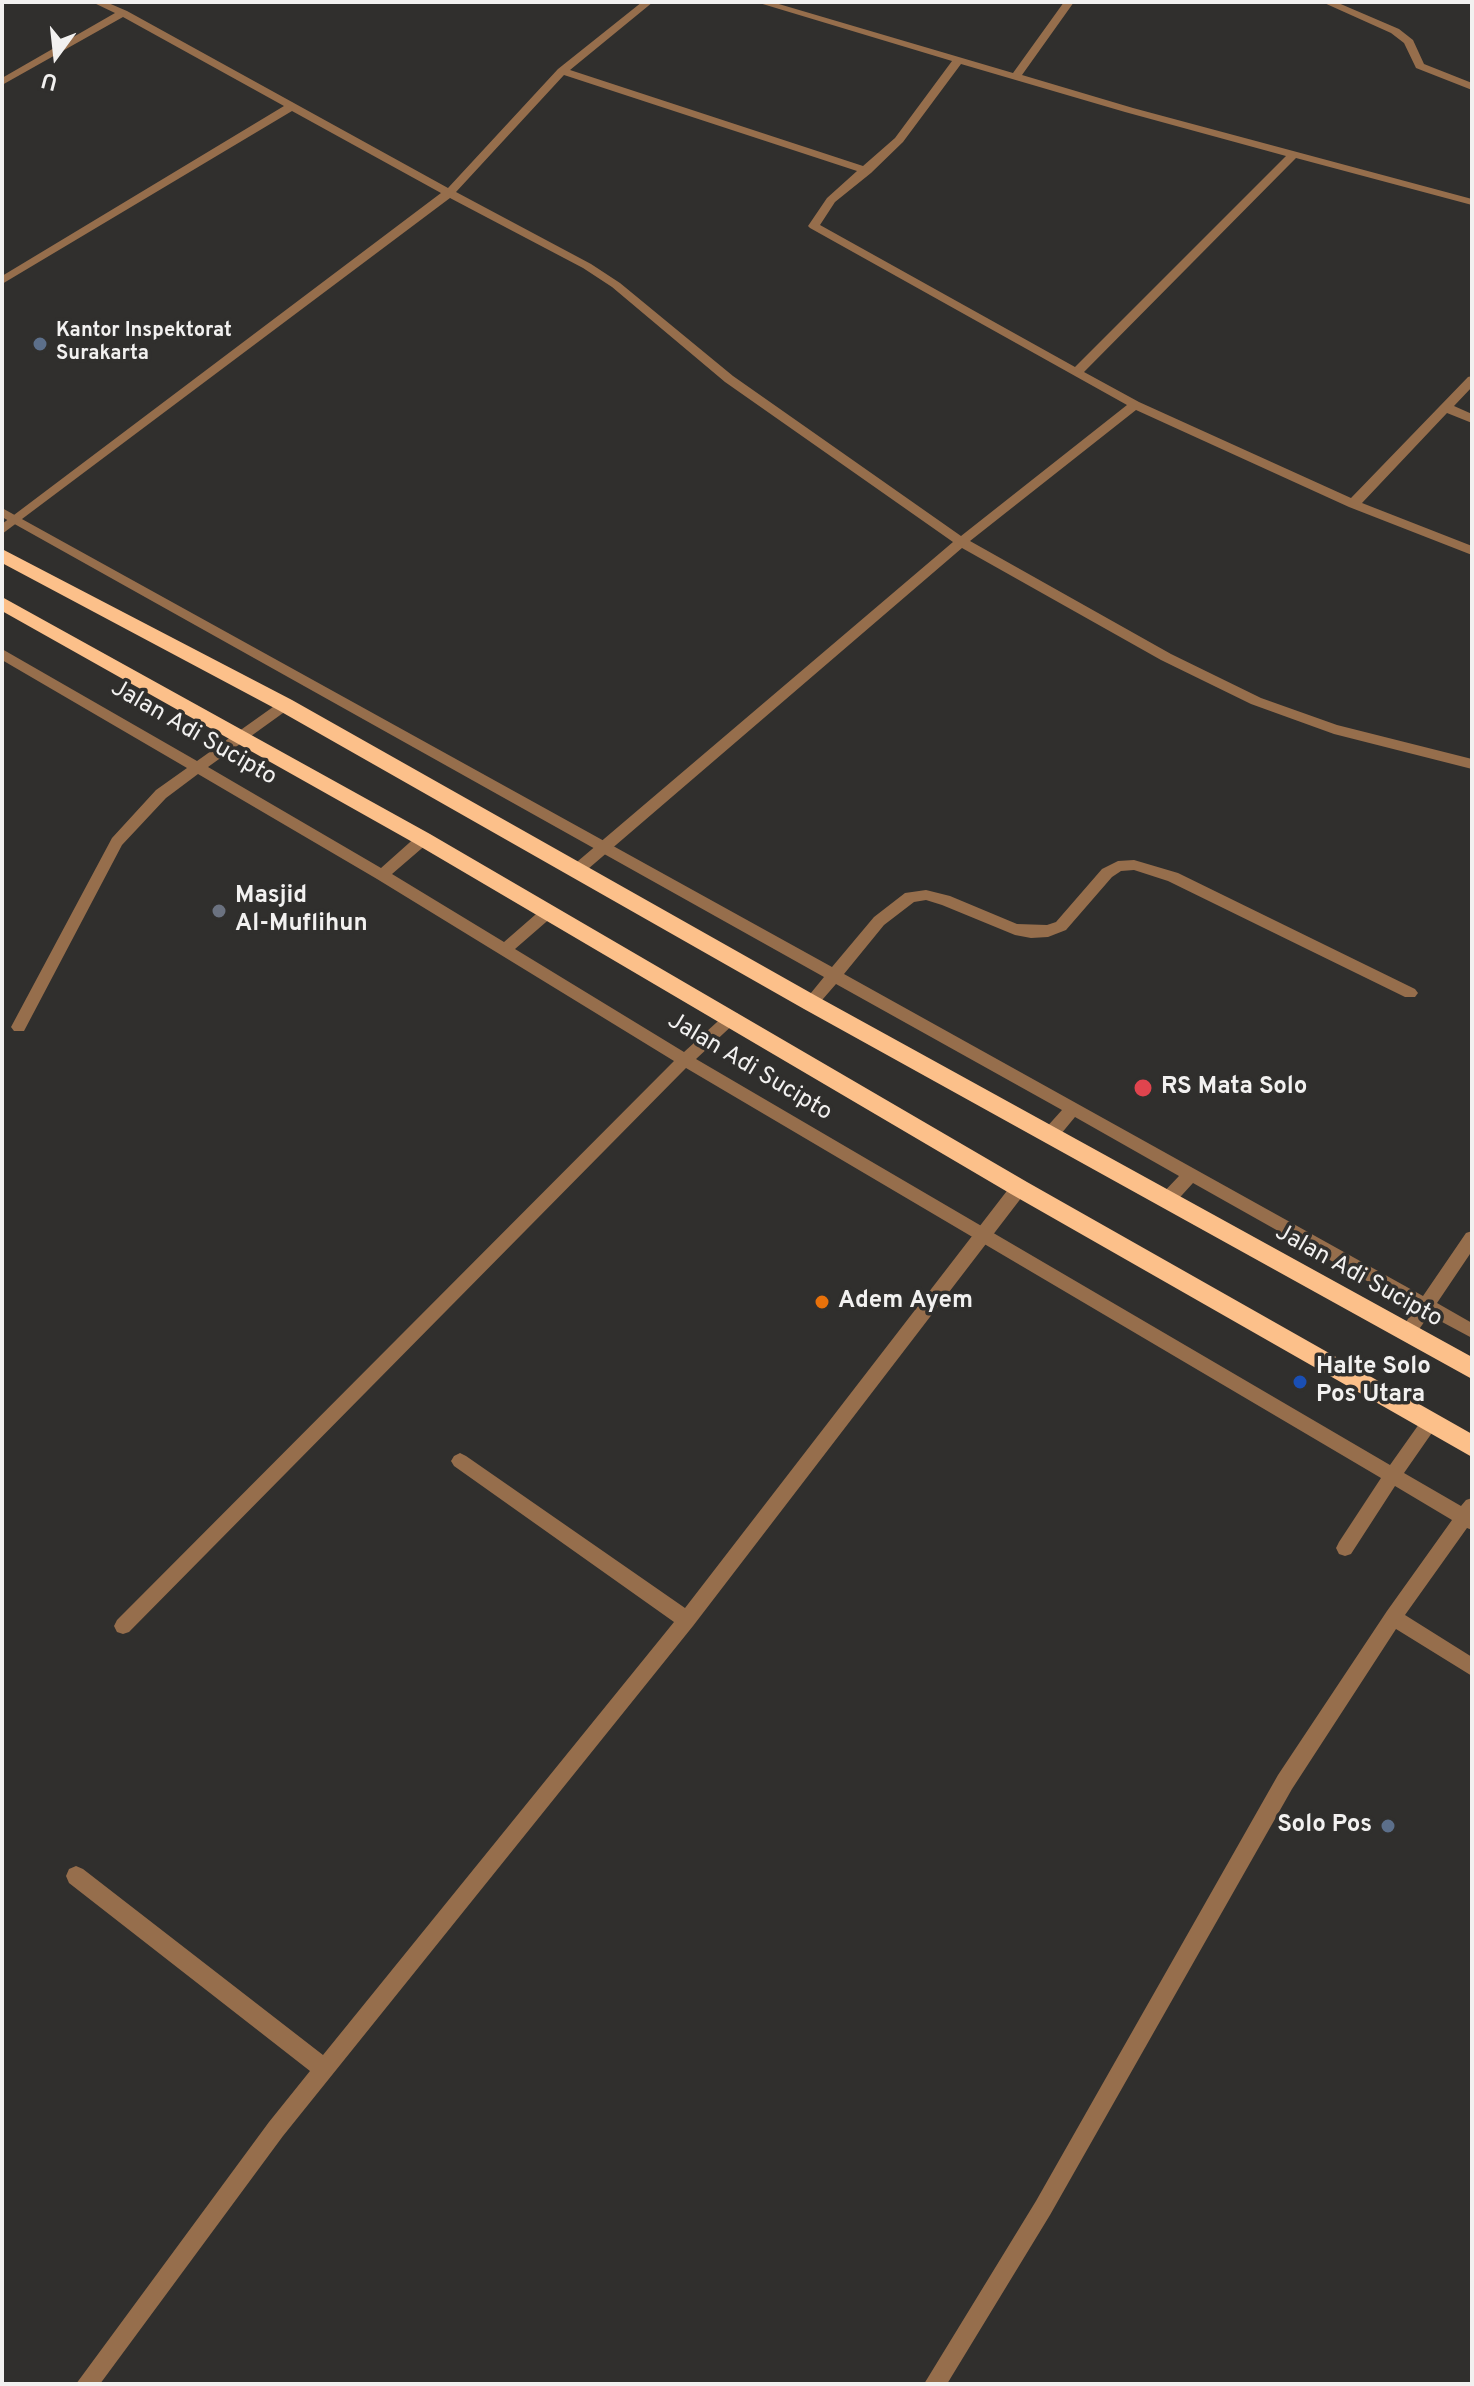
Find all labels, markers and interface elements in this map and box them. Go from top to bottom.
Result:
north arrow [16,16,96,96]
text: U [39,65,61,95]
place label: Kantor Inspektorat Surakarta [56,320,232,367]
marker: Kantor Inspektorat Surakarta [31,335,49,353]
street label: Jalan Adi Sucipto [105,675,281,793]
place label: Masjid Al-Muflihun [235,883,368,939]
marker: Masjid Al-Muflihun [210,902,228,920]
street label: Jalan Adi Sucipto [662,1008,836,1128]
place label: RS Mata Solo [1161,1074,1307,1102]
marker: RS Mata Solo [1132,1077,1154,1099]
street label: Jalan Adi Sucipto [1269,1219,1447,1335]
place label: Adem Ayem [838,1288,973,1316]
marker: Adem Ayem [813,1293,831,1311]
place label: Halte Solo Pos Utara [1316,1354,1431,1410]
marker: Halte Solo Pos Utara [1291,1373,1309,1391]
place label: Solo Pos [1277,1812,1372,1840]
marker: Solo Pos [1379,1817,1397,1835]

